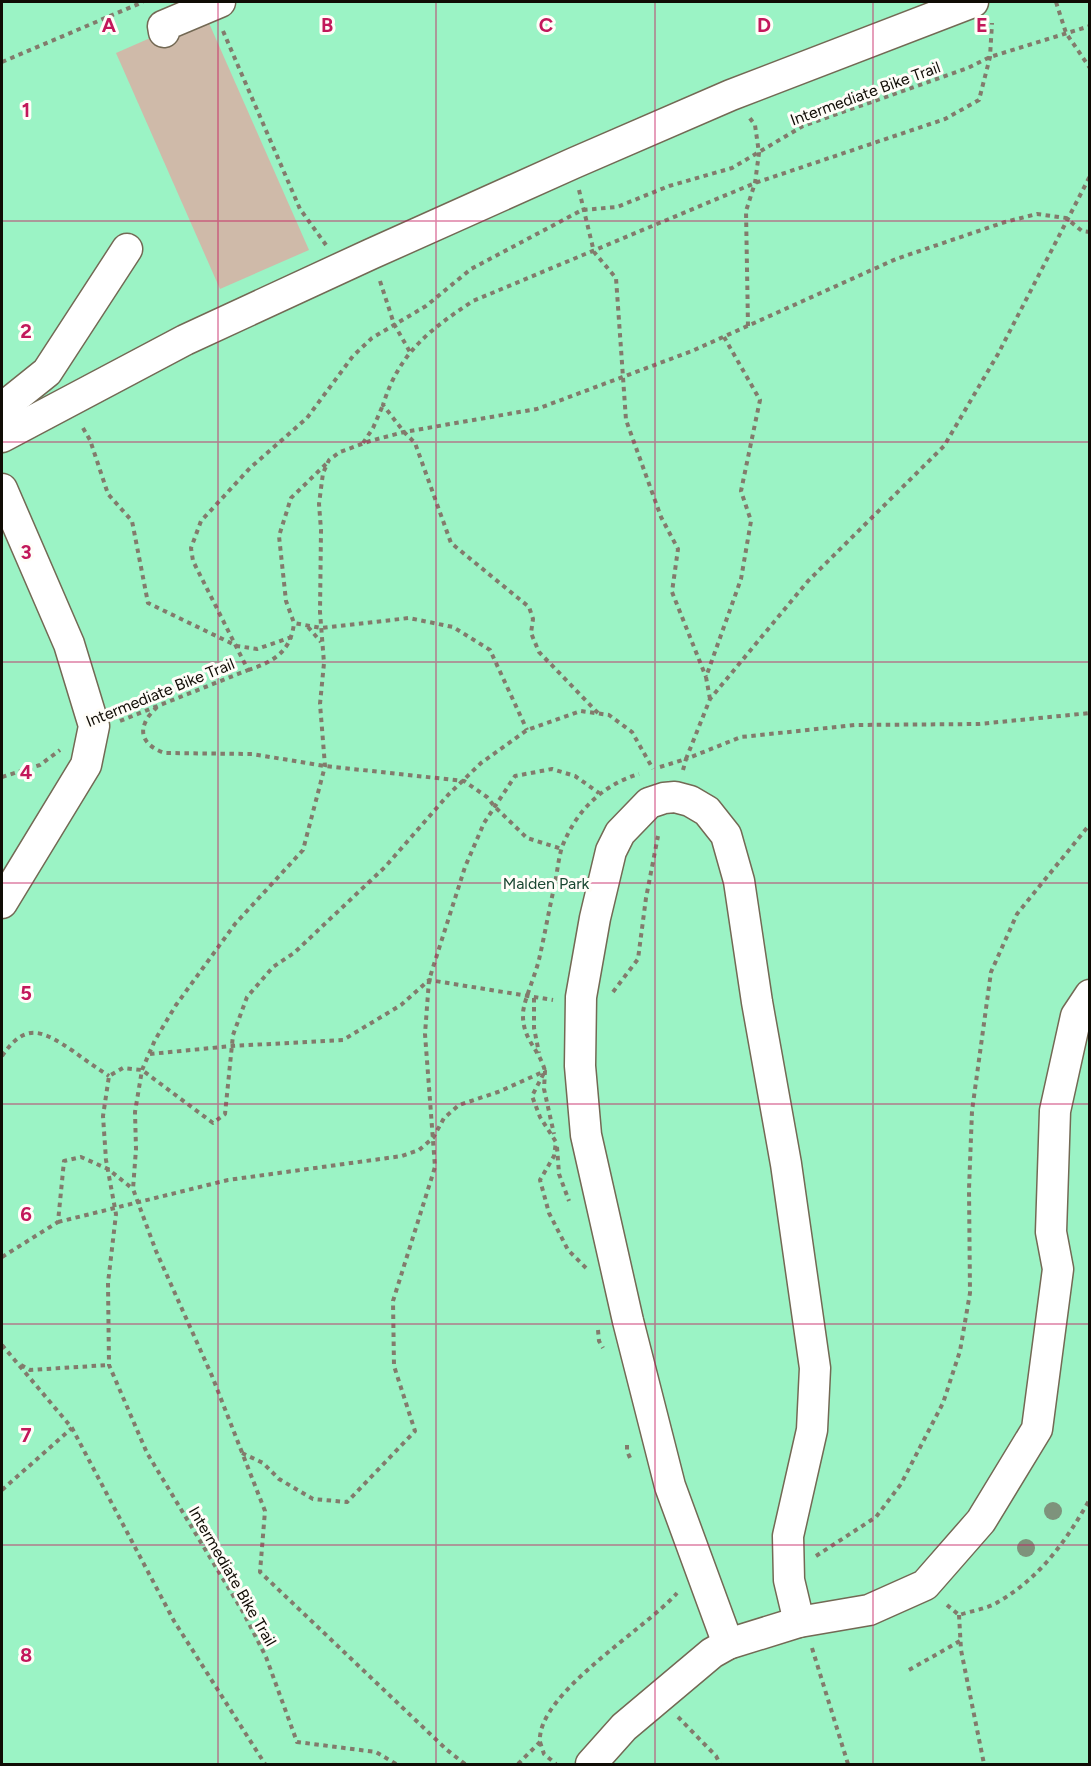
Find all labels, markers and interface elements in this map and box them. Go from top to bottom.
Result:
text: A [102,13,117,37]
text: B [321,13,333,37]
text: C [539,13,553,37]
text: D [757,13,771,37]
text: E [976,13,988,37]
street label: Intermediate Bike Trail [788,57,943,129]
text: 1 [22,98,30,122]
text: 2 [20,319,32,343]
text: 3 [20,540,32,564]
street label: Intermediate Bike Trail [83,654,237,731]
text: 4 [20,760,33,784]
park label: Malden Park [503,874,590,893]
text: 5 [20,981,32,1005]
text: 6 [20,1202,32,1226]
text: 7 [20,1423,32,1447]
street label: Intermediate Bike Trail [185,1503,280,1650]
text: 8 [20,1643,32,1667]

